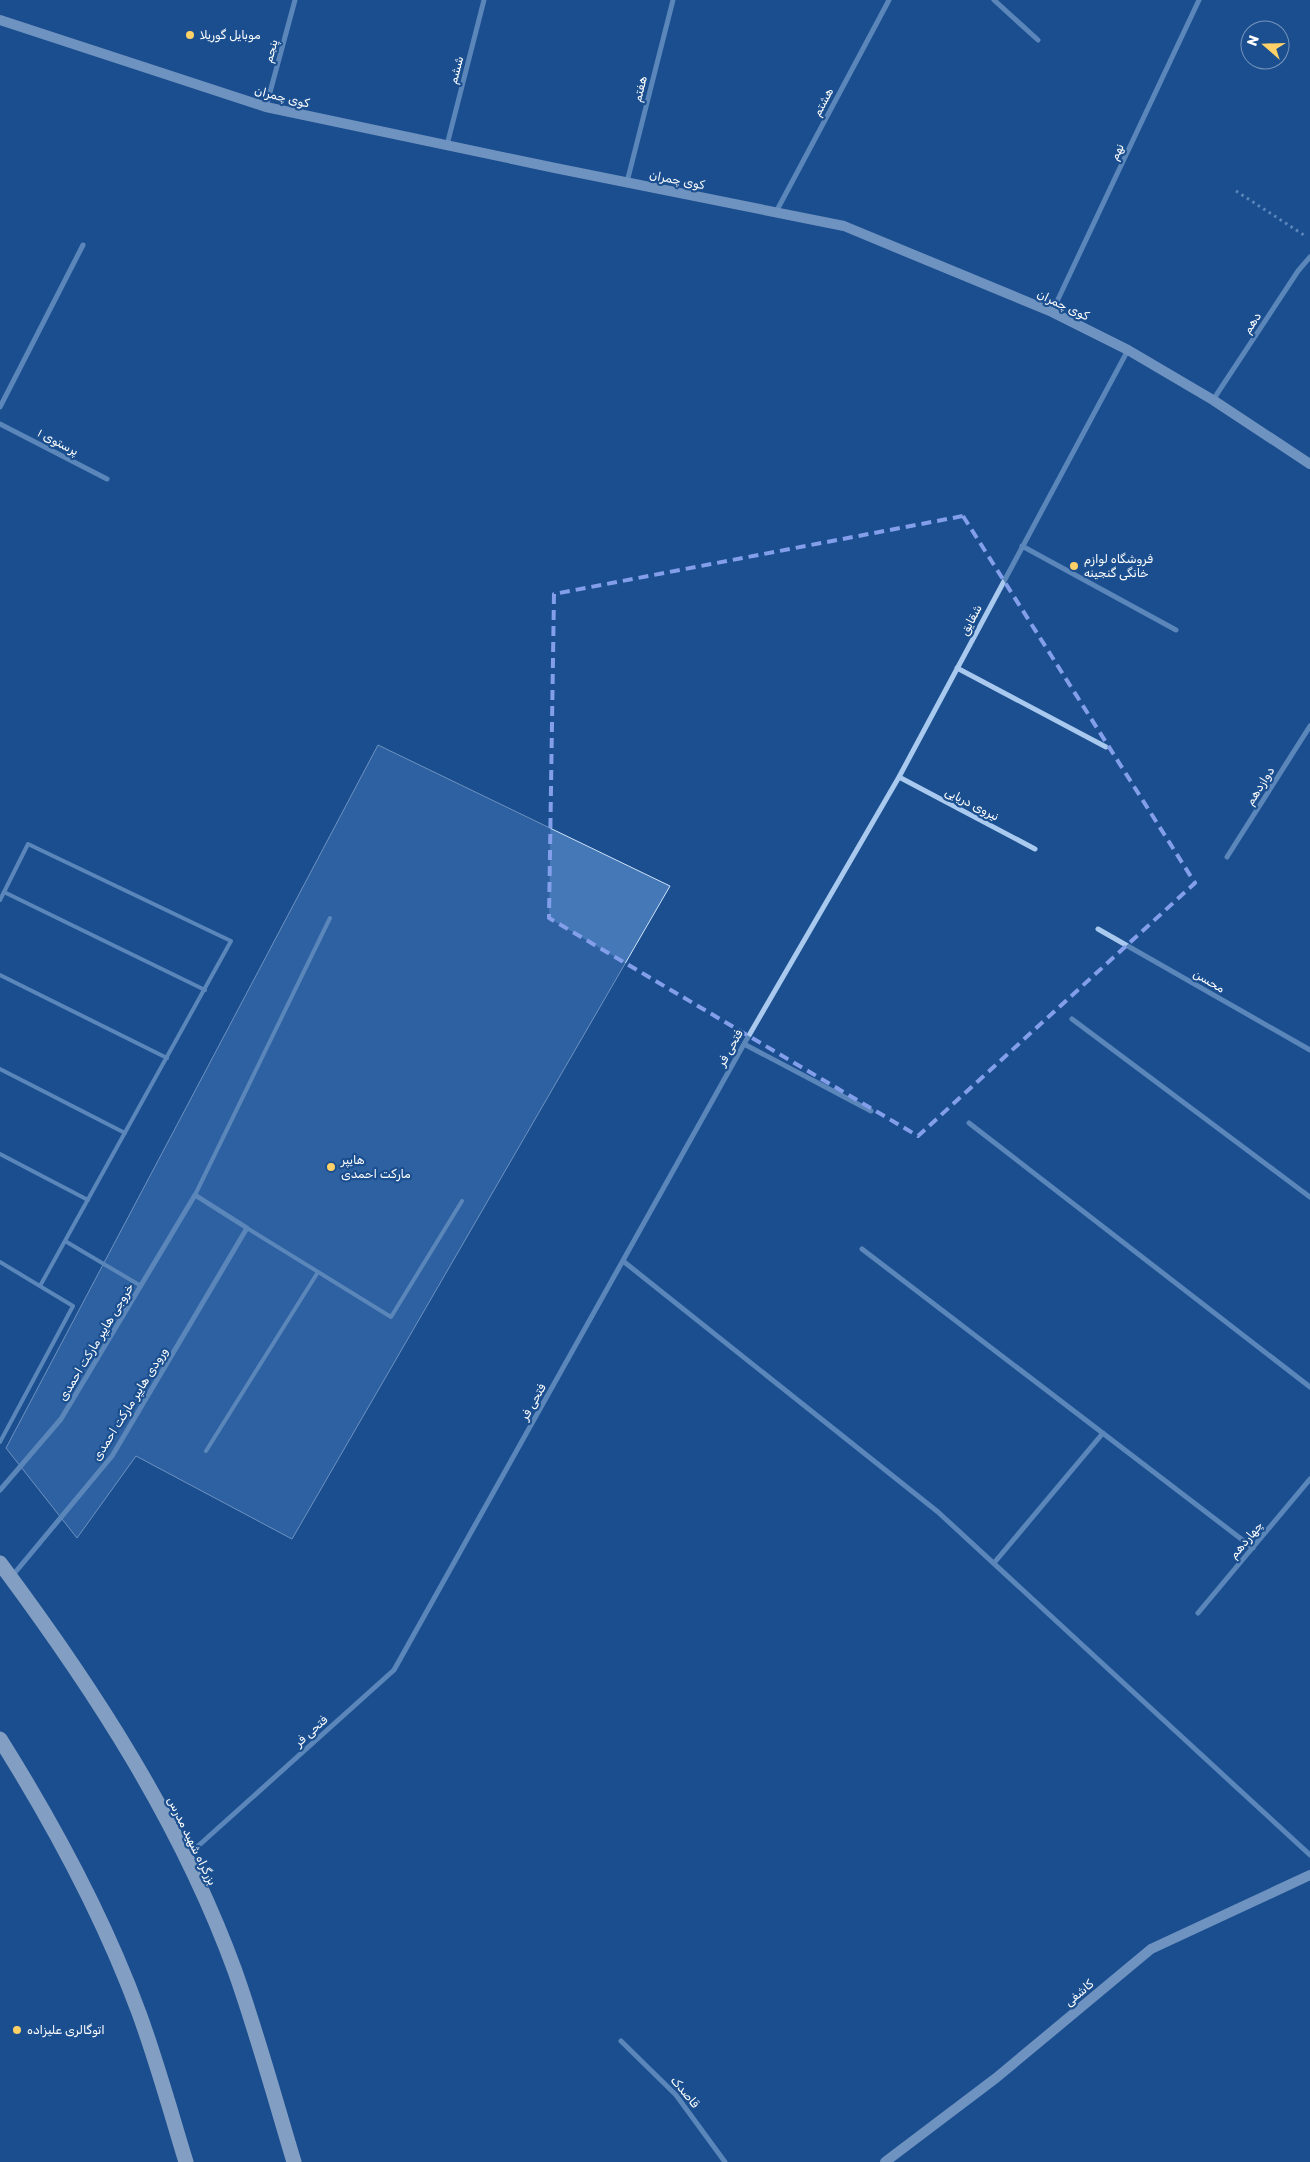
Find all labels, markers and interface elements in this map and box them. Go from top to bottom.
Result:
north arrow [1240,20,1290,70]
place label: موبایل گوریلا [200,28,261,43]
marker: موبایل گوریلا [184,29,196,41]
text: N [1244,33,1263,48]
street label: پنجم [261,38,282,65]
street label: ششم [446,55,467,86]
street label: هفتم [630,75,651,104]
street label: کوی چمران [253,83,311,112]
street label: هشتم [810,85,837,119]
street label: نهم [1107,141,1128,163]
street label: کوی چمران [648,168,706,193]
street label: کوی چمران [1034,287,1092,324]
street label: دهم [1240,309,1265,337]
street label: پرستوی ۱ [35,426,81,459]
place label: فروشگاه لوازم خانگی گنجینه [1084,552,1153,581]
marker: فروشگاه لوازم خانگی گنجینه [1068,560,1080,572]
street label: شقایق [957,602,986,638]
street label: دوازدهم [1243,764,1278,808]
street label: نیروی دریایی [942,784,1001,825]
street label: محسن [1191,966,1228,996]
street label: فتحی فر [714,1027,747,1070]
place label: هایپر مارکت احمدی [340,1153,411,1182]
marker: هایپر مارکت احمدی [325,1161,337,1173]
street label: خروجی هایپر مارکت احمدی [55,1281,138,1404]
street label: ورودی هایپر مارکت احمدی [89,1345,172,1464]
street label: فتحی فر [517,1381,550,1424]
street label: چهاردهم [1226,1519,1266,1562]
street label: فتحی فر [291,1712,331,1751]
street label: بزرگراه شهید مدرس [164,1794,220,1888]
street label: کاشفی [1062,1977,1097,2010]
place label: اتوگالری علیزاده [27,2023,105,2038]
marker: اتوگالری علیزاده [11,2024,23,2036]
street label: قاصدک [668,2073,702,2111]

